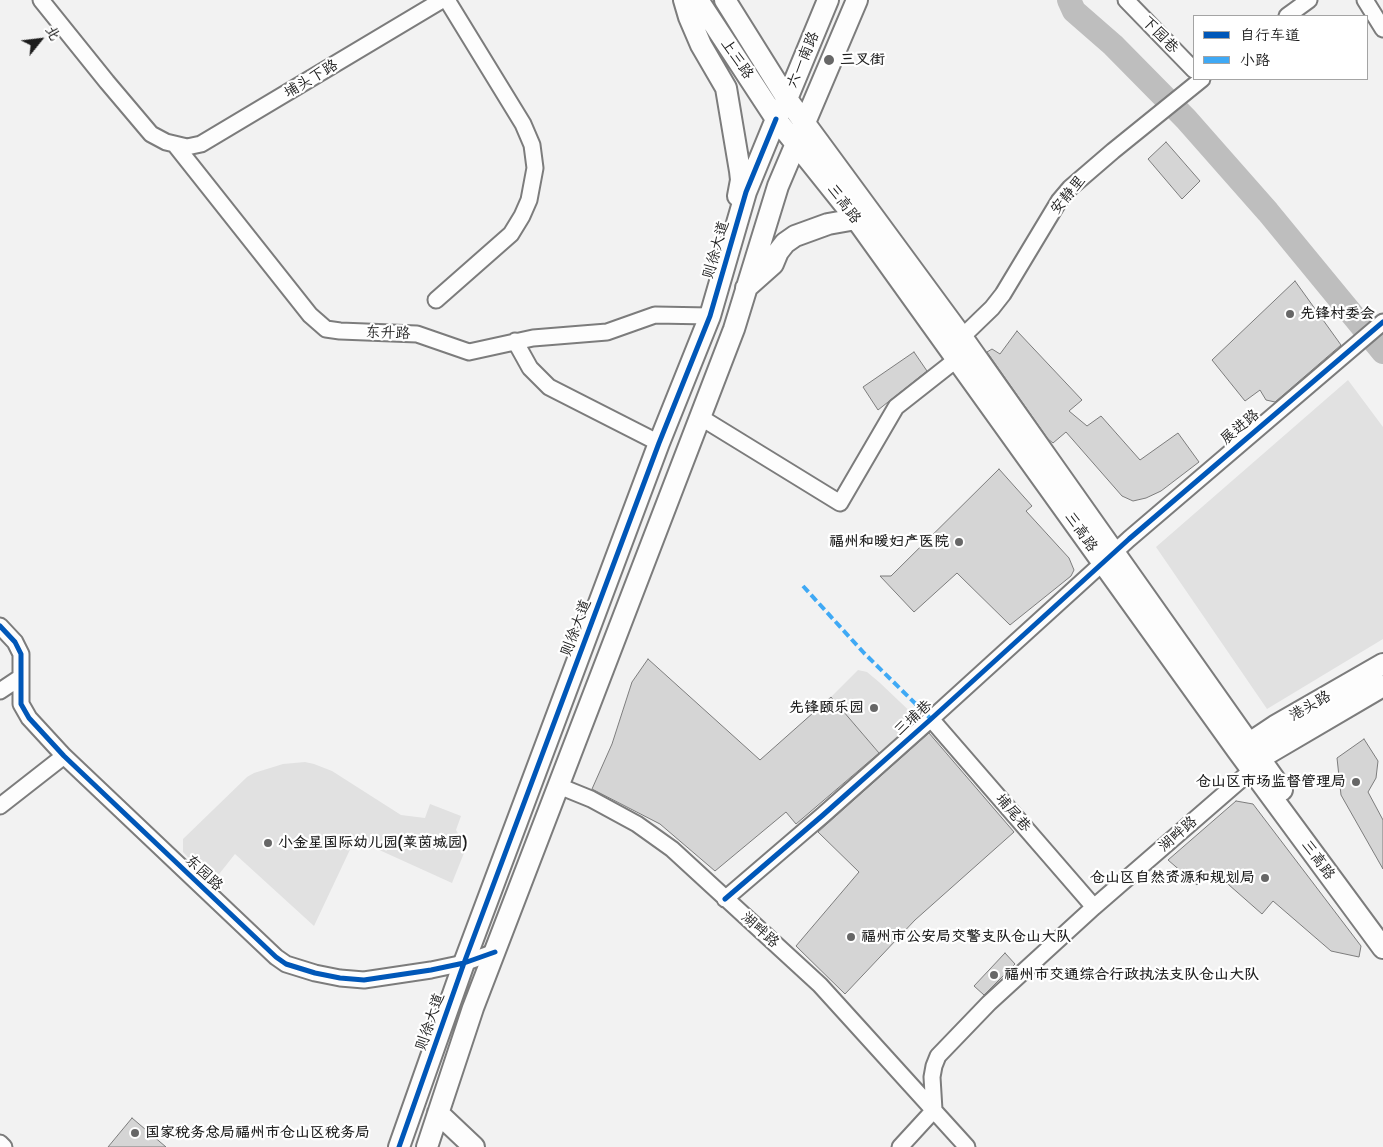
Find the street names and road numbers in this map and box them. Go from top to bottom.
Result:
street label: 下园巷 [1138,13,1182,57]
street label: 六一南路 [783,29,823,91]
street label: 上三路 [717,35,757,83]
street label: 埔头下路 [281,56,341,102]
street label: 安静里 [1047,172,1089,218]
street label: 三高路 [823,181,865,227]
street label: 则徐大道 [699,219,733,281]
street label: 东升路 [365,323,411,343]
street label: 展进路 [1217,406,1263,448]
street label: 三高路 [1061,508,1101,556]
street label: 则徐大道 [557,597,595,659]
street label: 港头路 [1286,687,1334,725]
street label: 三埔巷 [890,696,936,740]
street label: 埔尾巷 [991,790,1035,836]
street label: 湖畔路 [1155,812,1201,856]
street label: 三高路 [1297,837,1339,883]
street label: 东园路 [181,851,227,895]
street label: 湖畔路 [737,908,783,952]
street label: 则徐大道 [412,991,448,1053]

